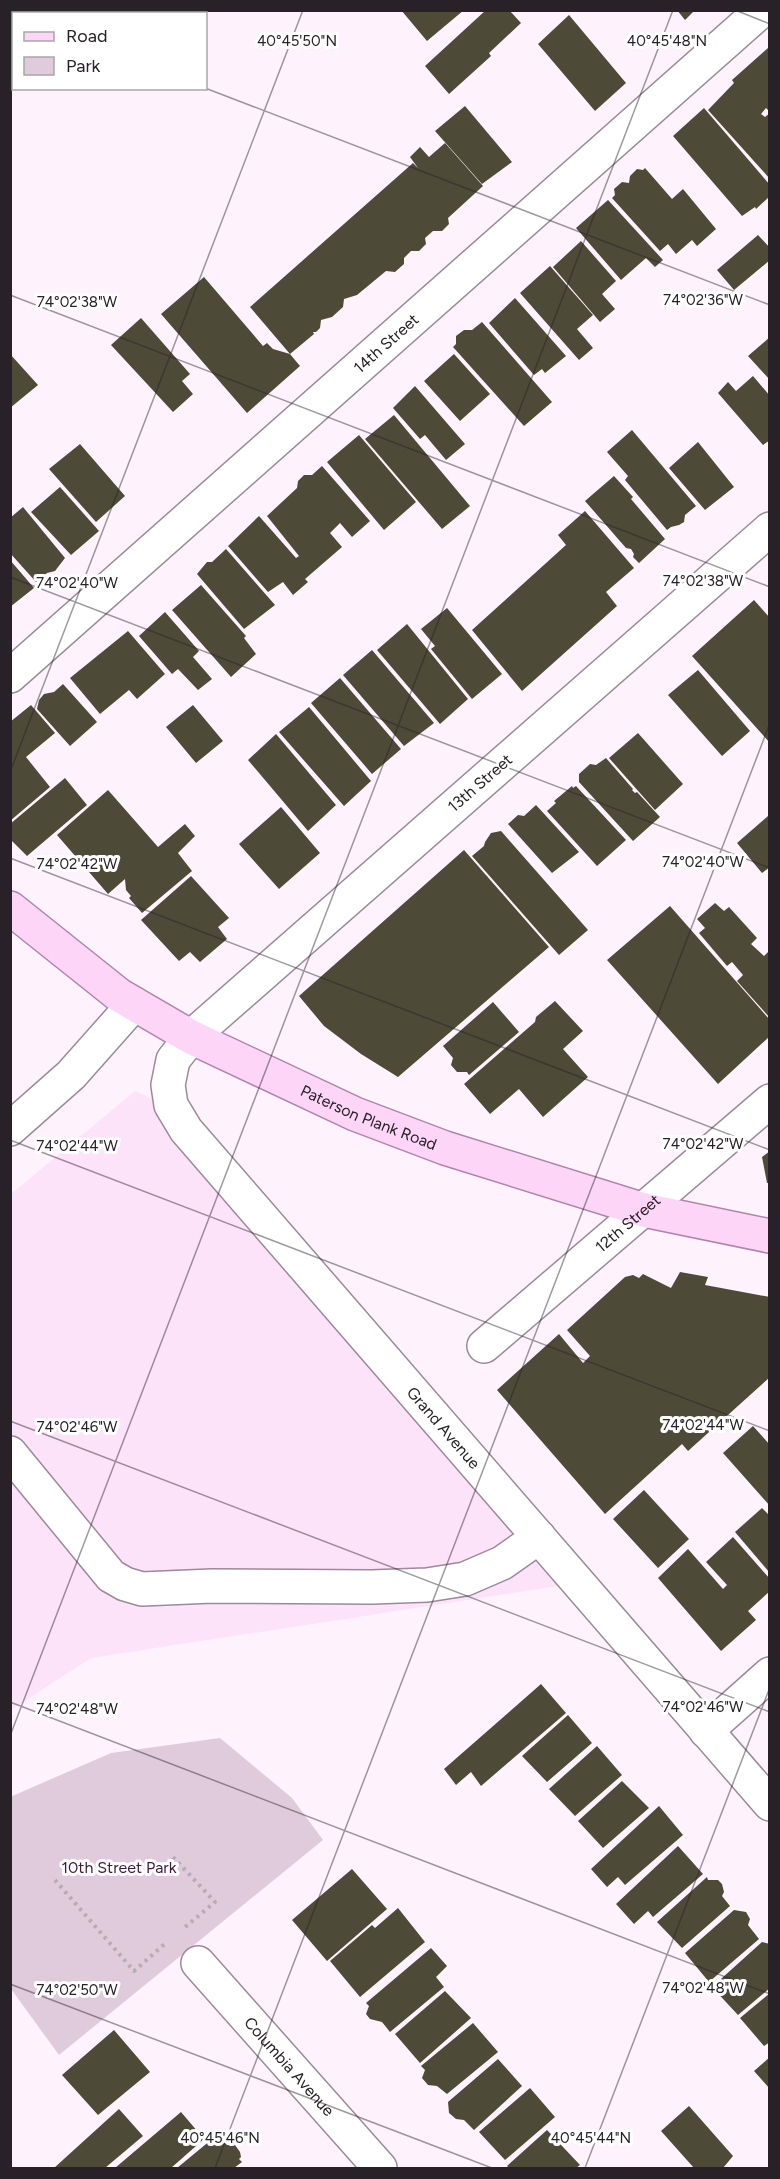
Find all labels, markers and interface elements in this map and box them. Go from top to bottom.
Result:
legend [12,12,207,90]
text: Road [66,25,107,47]
text: 40°45'50"N [257,32,337,50]
text: 40°45'48"N [627,32,707,50]
text: Park [66,55,101,77]
text: 74°02'36"W [663,291,743,309]
text: 74°02'38"W [37,293,118,311]
street label: 14th Street [349,309,422,377]
text: 74°02'38"W [663,572,744,590]
text: 74°02'40"W [36,574,119,592]
street label: 13th Street [444,750,516,816]
text: 74°02'40"W [662,853,745,871]
text: 74°02'42"W [37,855,118,873]
street label: Paterson Plank Road [298,1080,440,1154]
text: 74°02'42"W [663,1135,744,1153]
text: 74°02'44"W [36,1137,118,1155]
street label: 12th Street [591,1190,664,1256]
street label: Grand Avenue [403,1383,485,1473]
text: 74°02'44"W [662,1416,744,1434]
text: 74°02'46"W [37,1418,118,1436]
text: 74°02'46"W [663,1698,744,1716]
text: 74°02'48"W [36,1700,118,1718]
park label: 10th Street Park [62,1858,177,1877]
text: 74°02'48"W [662,1979,744,1997]
text: 74°02'50"W [36,1981,118,1999]
street label: Columbia Avenue [241,2013,339,2120]
text: 40°45'46"N [180,2129,260,2147]
text: 40°45'44"N [551,2129,631,2147]

